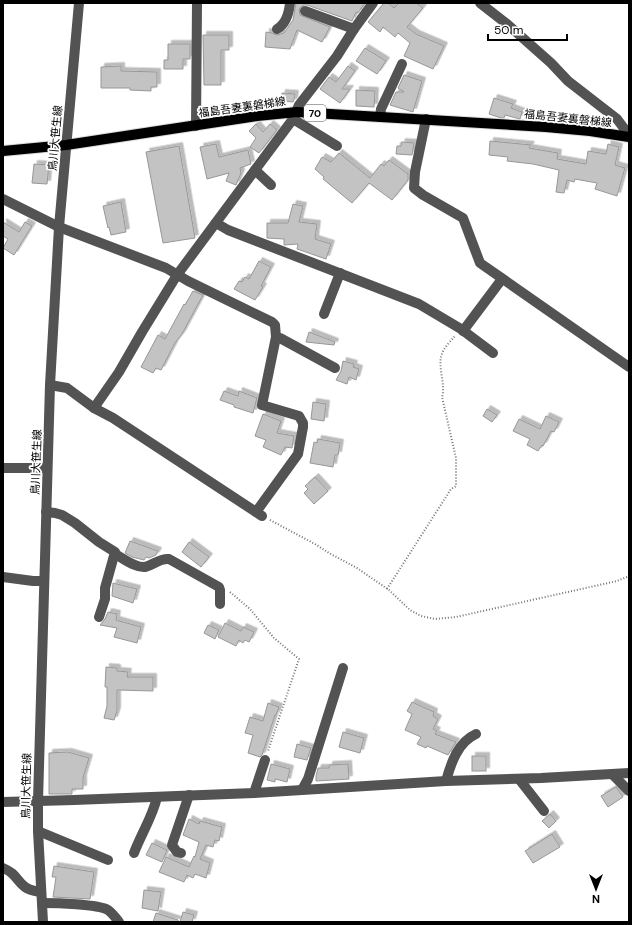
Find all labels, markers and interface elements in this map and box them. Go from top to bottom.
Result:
scale bar [488,16,567,42]
text: 50 m [494,22,523,38]
street label: 福島吾妻裏磐梯線 [197,94,287,120]
street label: 鳥川大笹生線 [45,105,65,171]
road number: 70 [304,105,326,121]
street label: 福島吾妻裏磐梯線 [524,106,612,130]
street label: 鳥川大笹生線 [28,429,44,495]
street label: 鳥川大笹生線 [18,753,34,819]
north arrow [576,869,616,909]
text: N [592,892,600,906]

